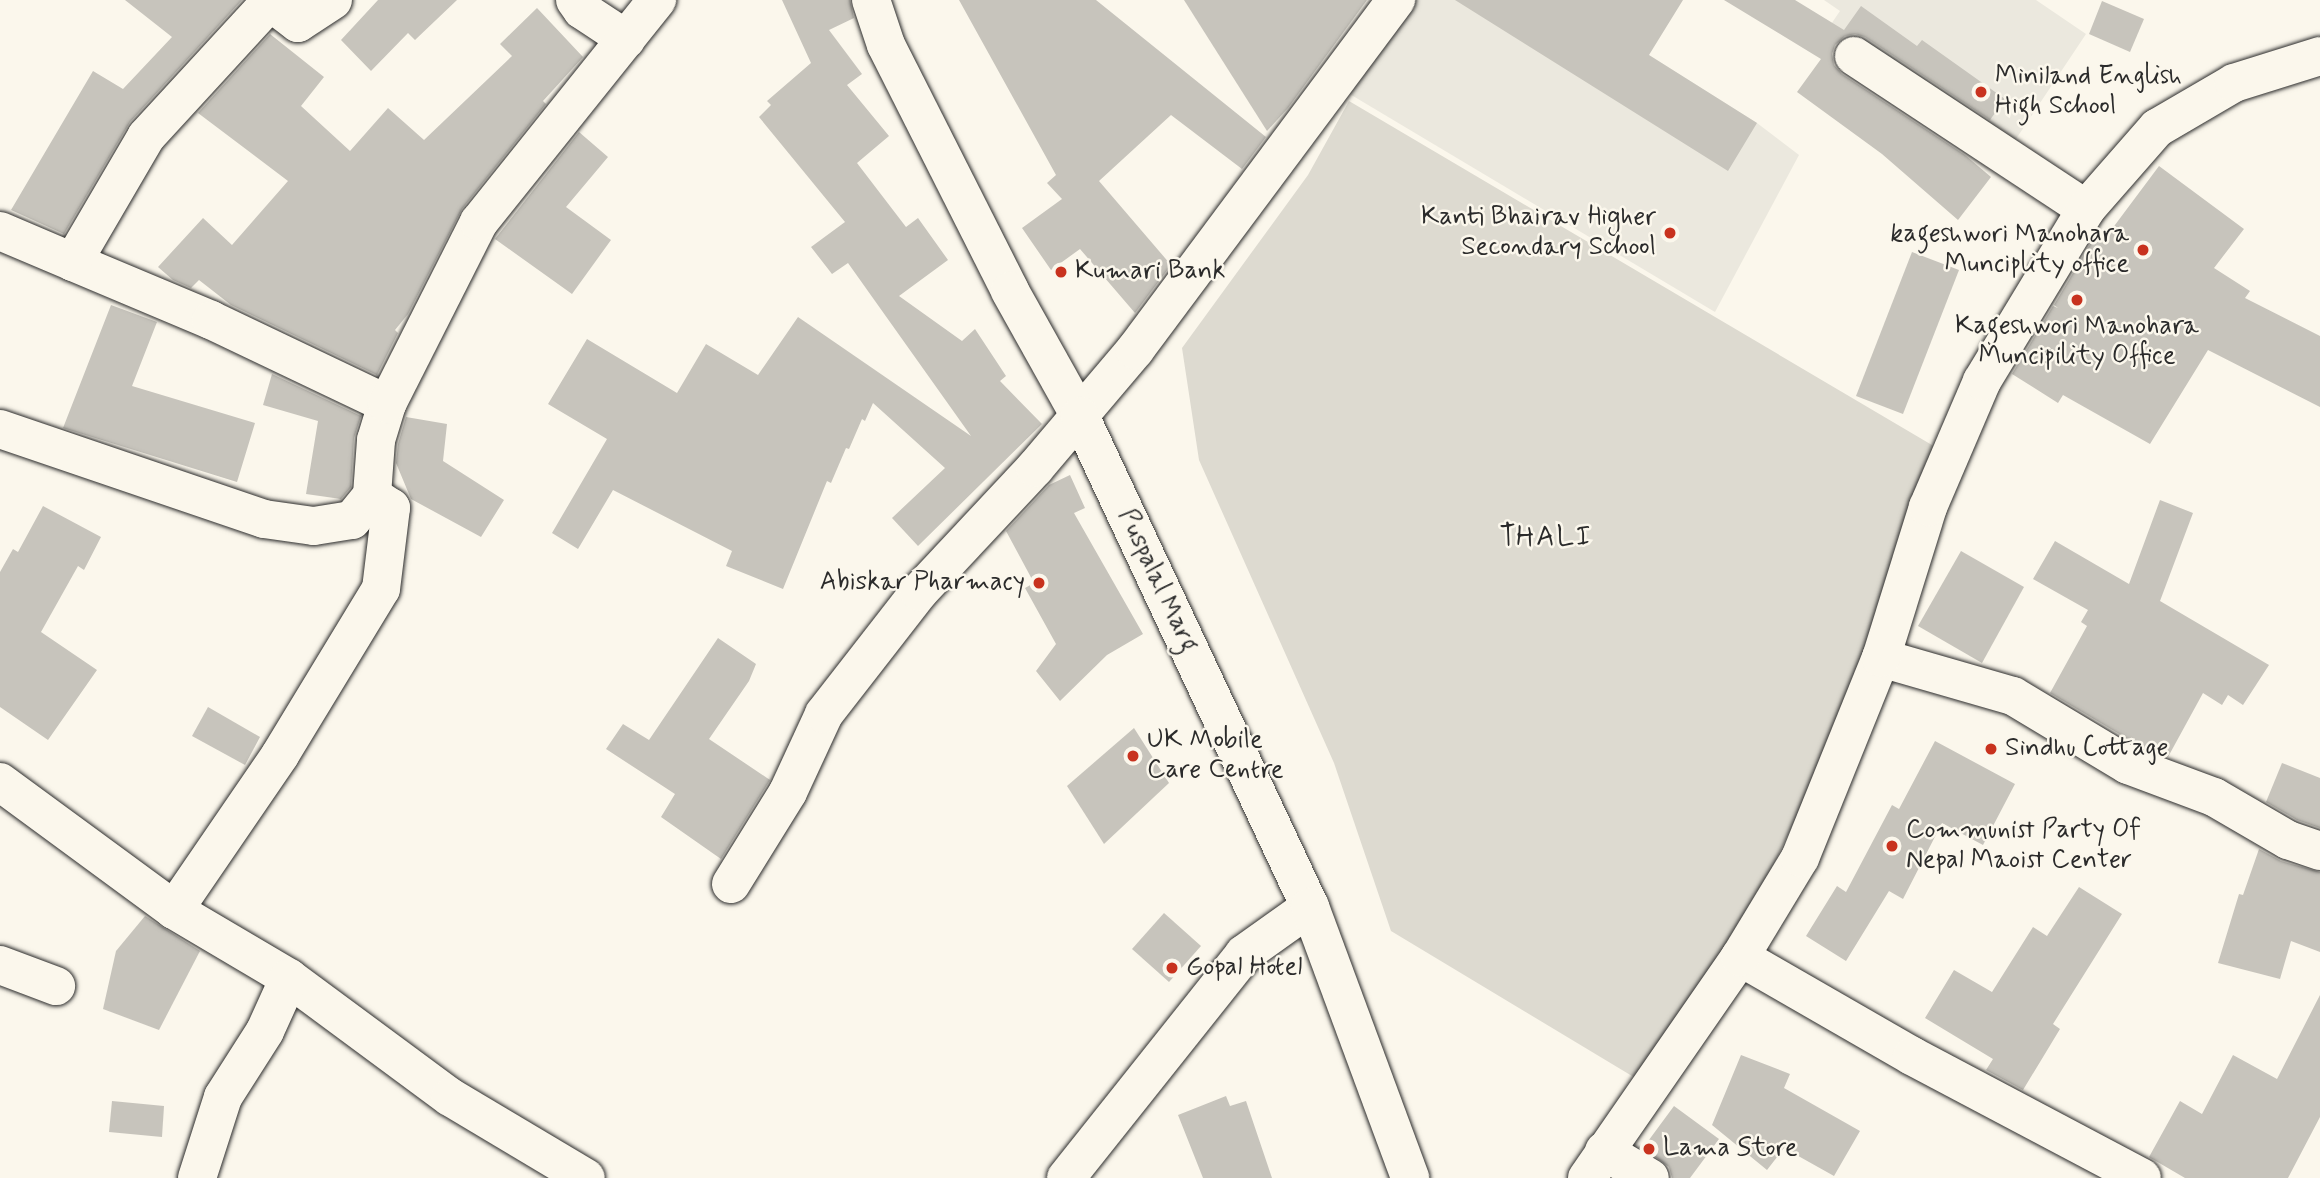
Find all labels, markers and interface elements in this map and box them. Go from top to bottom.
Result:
place label: Miniland English High School [1995,61,2176,122]
marker: Miniland English High School [1973,84,1989,100]
place label: Kanti Bhairav Higher Secondary School [1421,202,1656,264]
place label: kageshwori Manohara Munciplity office [1892,219,2129,280]
marker: Kanti Bhairav Higher Secondary School [1662,225,1678,241]
marker: kageshwori Manohara Munciplity office [2135,242,2151,258]
place label: Kumari Bank [1075,256,1225,288]
marker: Kumari Bank [1053,264,1069,280]
marker: Kageshwori Manohara Muncipility Office [2069,292,2085,308]
place label: Kageshwori Manohara Muncipility Office [1956,311,2198,372]
street label: Puspalal Marg [1110,503,1204,659]
district label: THALI [1501,521,1591,555]
place label: Abiskar Pharmacy [820,567,1025,599]
marker: Abiskar Pharmacy [1031,575,1047,591]
place label: UK Mobile Care Centre [1147,725,1289,786]
place label: Sindhu Cottage [2005,733,2173,765]
marker: Sindhu Cottage [1983,741,1999,757]
marker: UK Mobile Care Centre [1125,748,1141,764]
place label: Communist Party Of Nepal Maoist Center [1906,815,2141,876]
marker: Communist Party Of Nepal Maoist Center [1884,838,1900,854]
place label: Gopal Hotel [1186,952,1302,984]
marker: Gopal Hotel [1164,960,1180,976]
place label: Lama Store [1663,1133,1795,1165]
marker: Lama Store [1641,1141,1657,1157]

